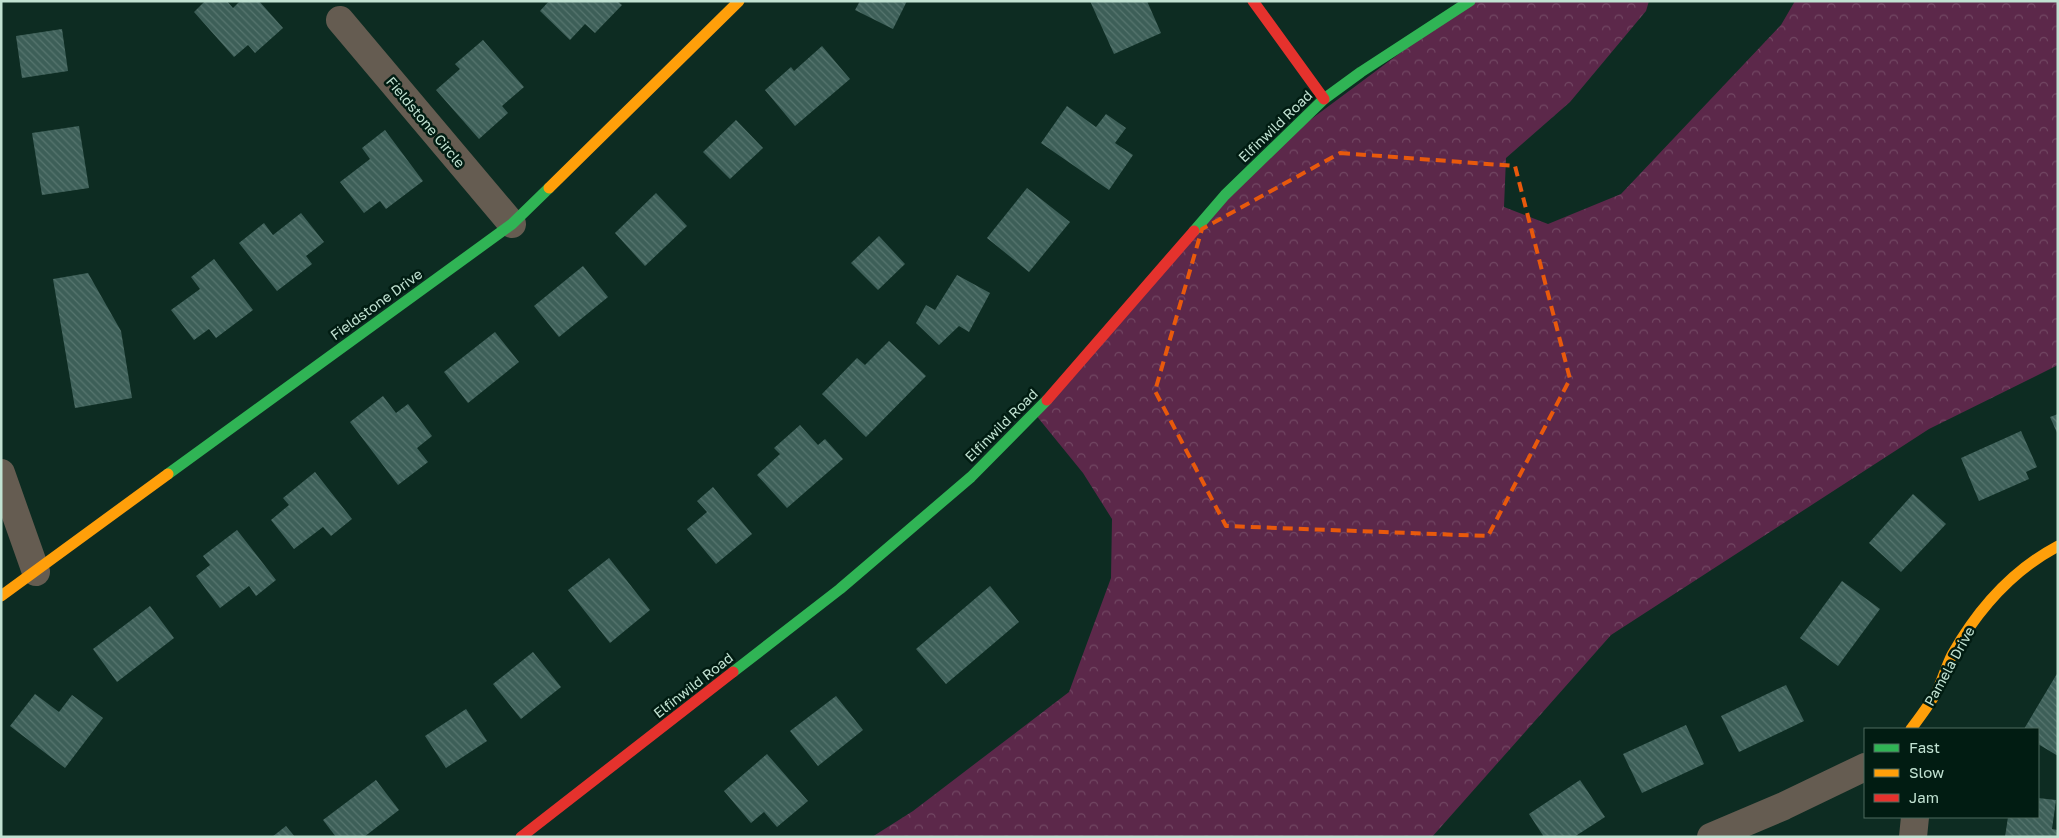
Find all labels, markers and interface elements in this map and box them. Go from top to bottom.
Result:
street label: Fieldstone Circle [383,73,469,171]
street label: Elfinwild Road [1235,87,1315,165]
street label: Fieldstone Drive [327,265,425,343]
street label: Elfinwild Road [961,385,1041,465]
street label: Pamela Drive [1920,623,1978,709]
street label: Elfinwild Road [650,649,736,721]
legend [1864,728,2039,818]
text: Fast [1909,738,1940,756]
text: Slow [1909,763,1944,781]
text: Jam [1909,788,1939,806]

